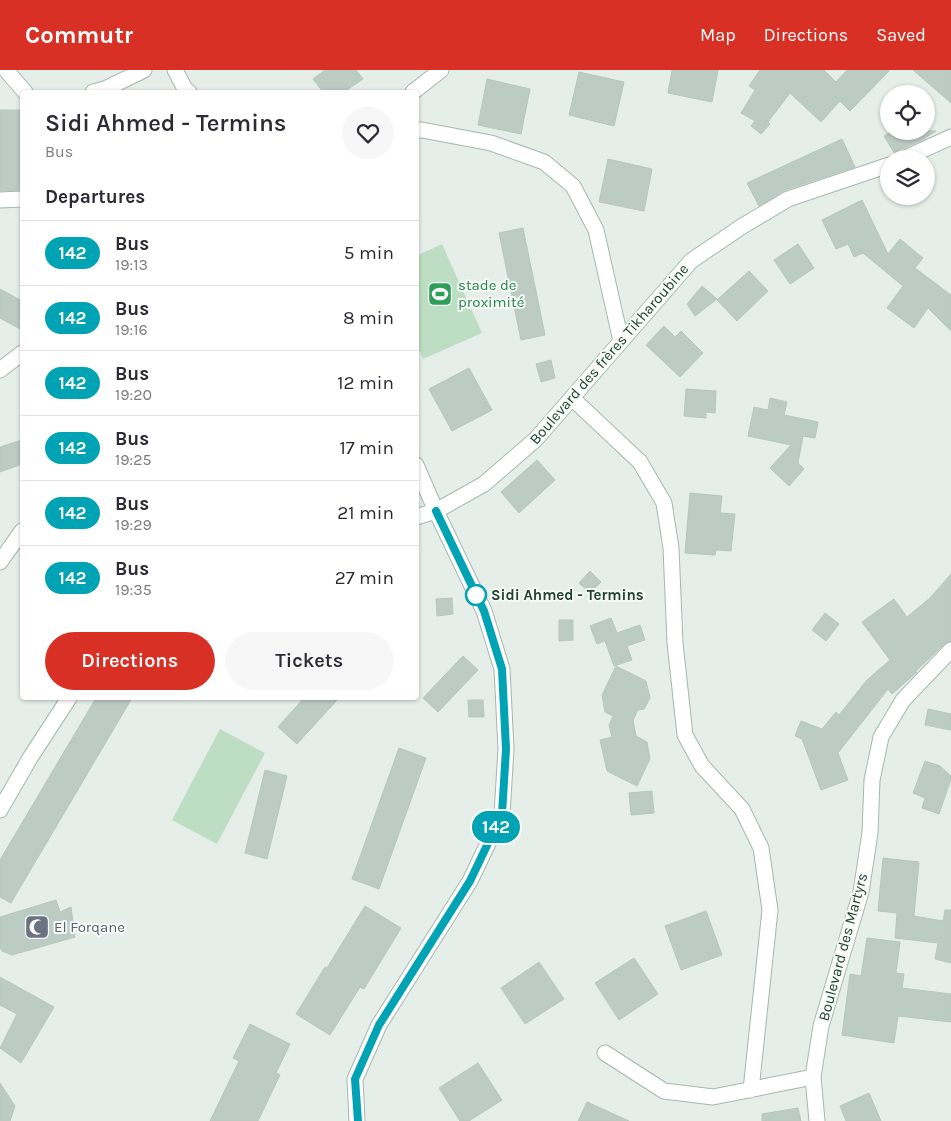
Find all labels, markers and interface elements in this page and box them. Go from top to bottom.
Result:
text: Commutr [25,21,133,49]
text: Map [700,24,736,46]
text: Directions [764,24,848,46]
text: Saved [876,24,926,46]
map controls [880,85,935,205]
button: locate [880,85,935,140]
button: heart [342,107,394,159]
text: Sidi Ahmed - Termins [45,109,286,137]
text: Bus [45,142,73,161]
button: layers [880,150,935,205]
text: Departures [45,186,145,208]
text: Bus [115,233,149,255]
text: 142 [58,242,87,264]
text: 5 min [344,242,394,264]
text: 19:13 [115,255,148,274]
street label: Boulevard des frères Tikharoubine [526,260,692,448]
place label: stade de proximité [458,276,524,311]
sports icon: stade de proximité [427,281,453,307]
text: Bus [115,298,149,320]
text: 142 [58,307,87,329]
text: 8 min [343,307,394,329]
text: 19:16 [115,320,148,339]
text: Bus [115,363,149,385]
text: 142 [58,372,87,394]
text: 12 min [337,372,394,394]
text: 19:20 [115,385,152,404]
text: Bus [115,428,149,450]
text: 142 [58,437,87,459]
text: 17 min [339,437,394,459]
text: 19:25 [115,450,152,469]
text: Bus [115,493,149,515]
text: 142 [58,502,87,524]
text: 21 min [337,502,394,524]
text: 19:29 [115,515,152,534]
text: Bus [115,558,149,580]
text: 142 [58,567,87,589]
text: 27 min [335,567,394,589]
text: 19:35 [115,580,152,599]
marker: Sidi Ahmed - Termins [465,584,487,606]
place label: Sidi Ahmed - Termins [491,586,644,604]
button: Directions [45,632,215,690]
button: Tickets [225,632,394,690]
line badge: 142 [467,811,525,843]
text: 142 [482,816,510,838]
street label: Boulevard des Martyrs [815,871,871,1023]
mosque icon: El Forqane [24,914,50,940]
place label: El Forqane [54,918,125,936]

